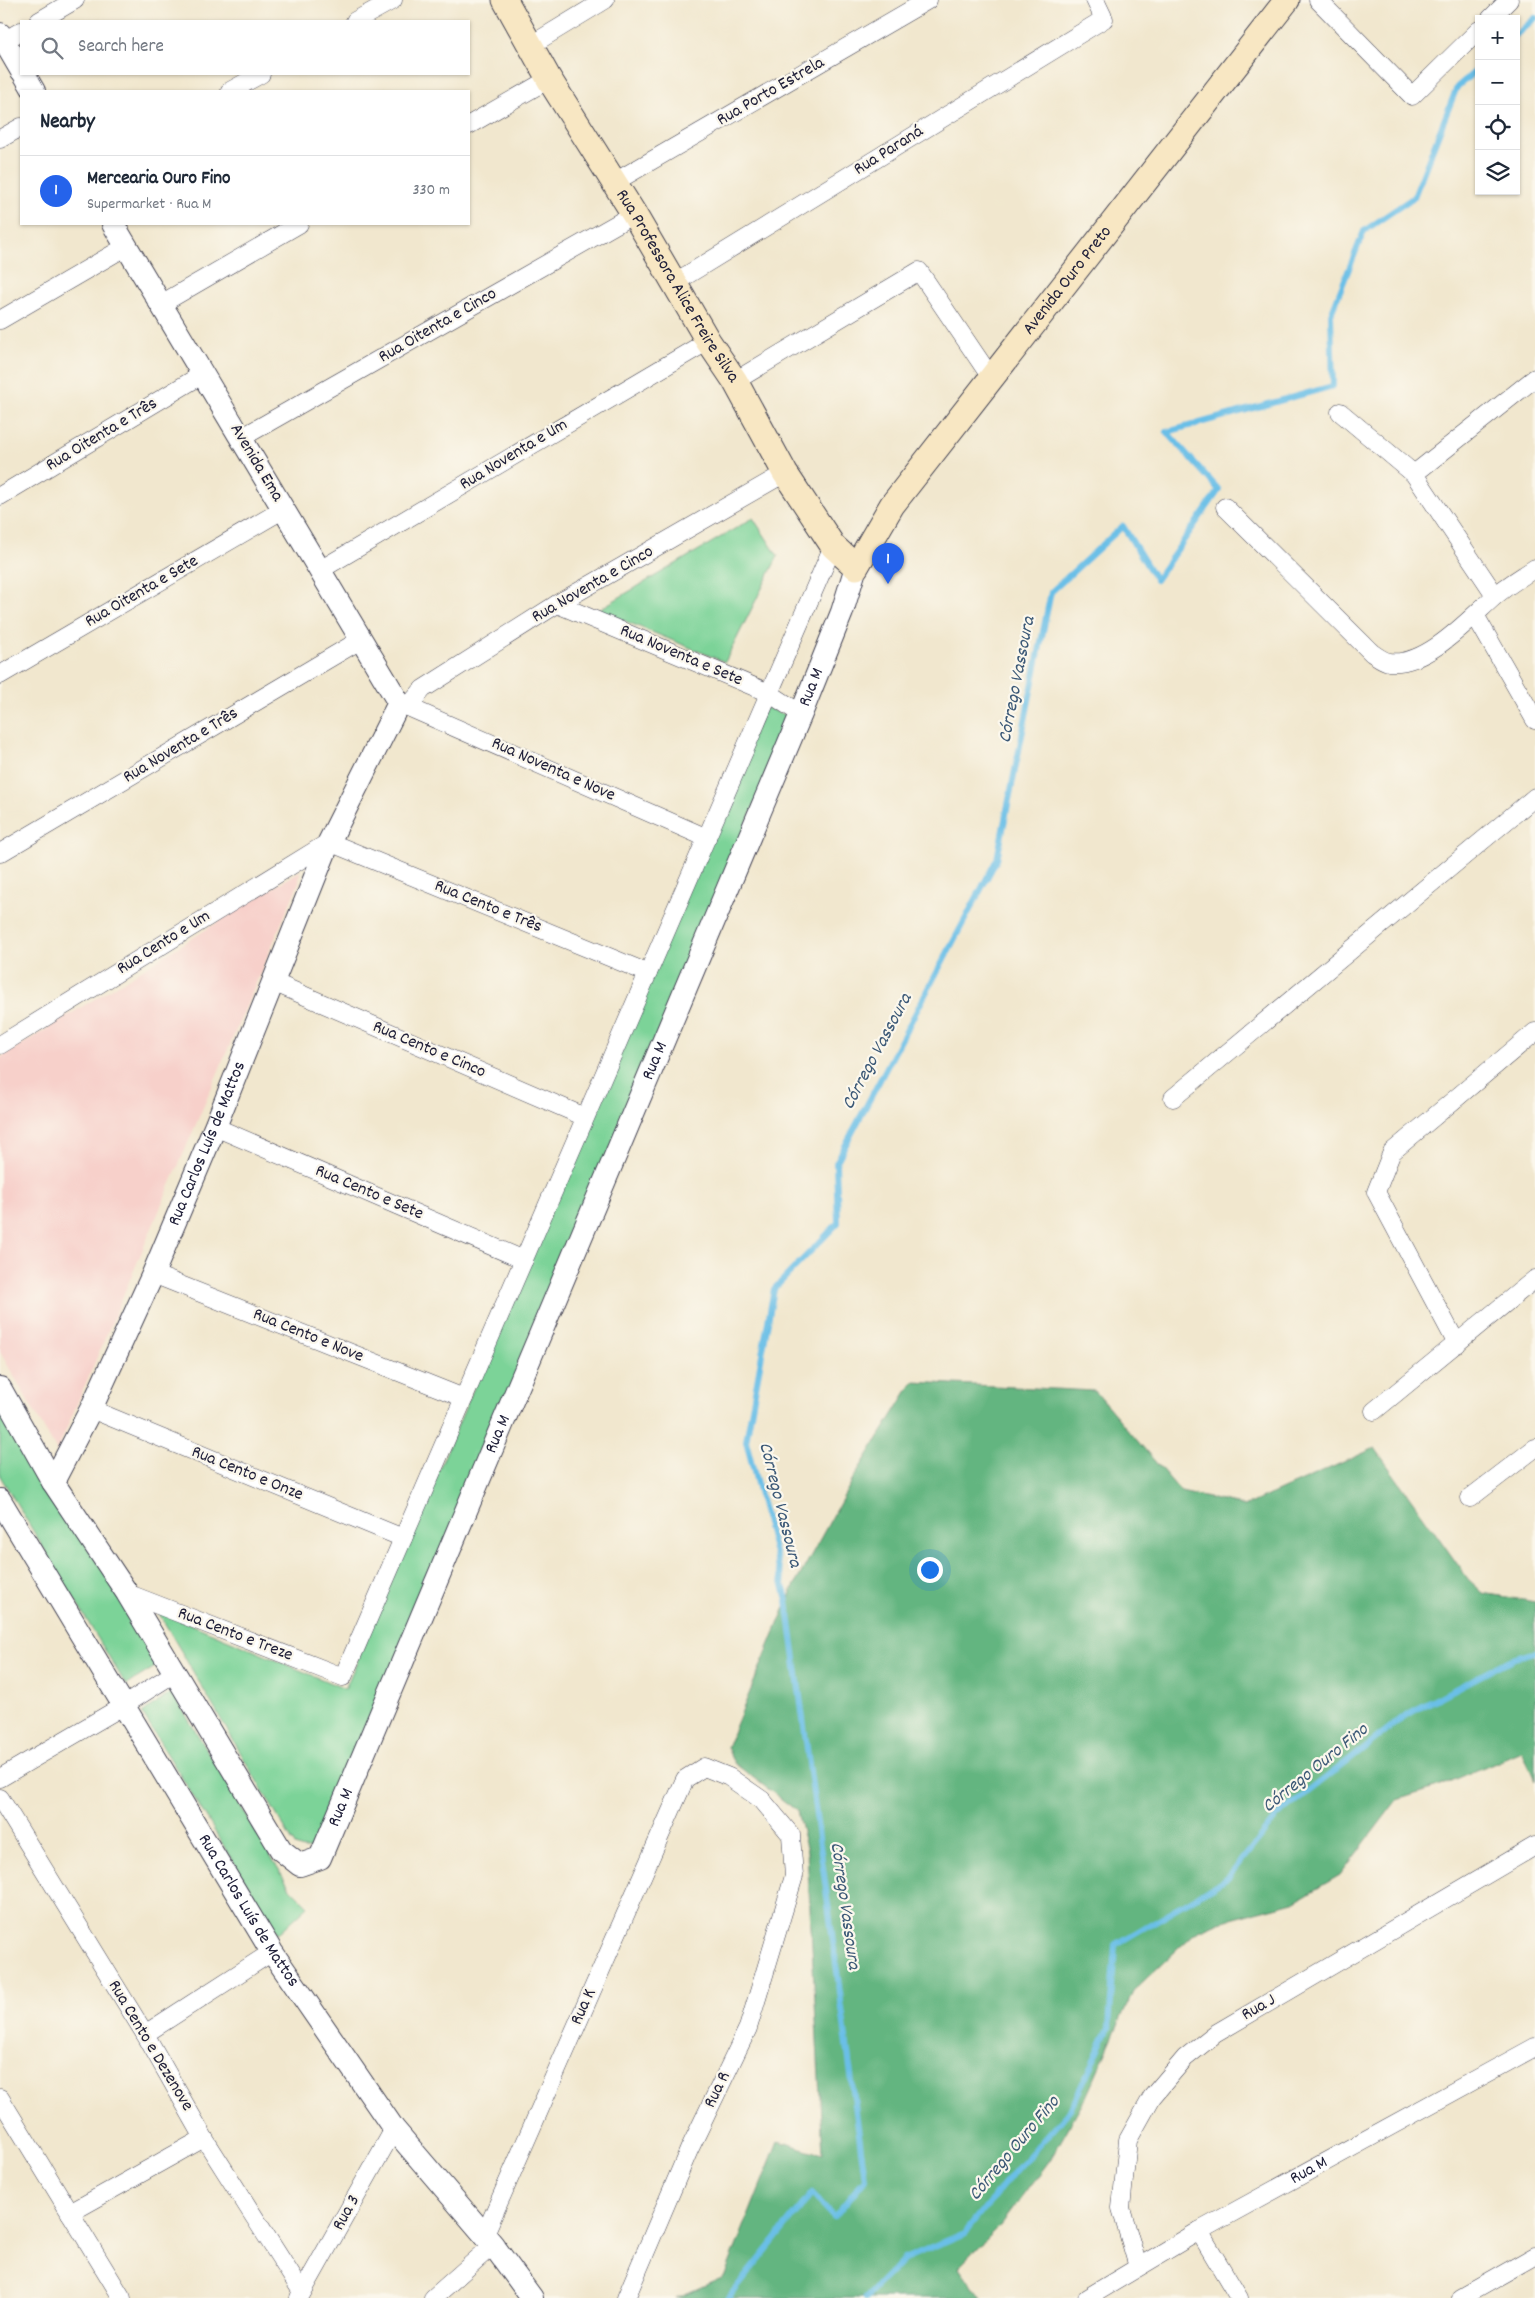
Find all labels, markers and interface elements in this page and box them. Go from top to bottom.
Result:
map controls [1475,15,1520,195]
button: + [1475,15,1520,60]
search box [20,20,470,75]
icon: search [38,34,66,62]
text: Search here [78,34,164,61]
street label: Rua Porto Estrela [713,51,830,133]
button: − [1475,60,1520,105]
button: locate [1475,105,1520,150]
text: Nearby [40,108,95,138]
street label: Rua Paraná [849,120,929,182]
button: layers [1475,150,1520,195]
text: Mercearia Ouro Fino [87,166,230,193]
text: 1 [54,179,58,202]
text: 330 m [412,179,450,202]
street label: Rua Professora Alice Freire Silva [609,185,745,388]
text: Supermarket · Rua M [87,193,211,216]
street label: Avenida Ouro Preto [1017,221,1118,340]
street label: Rua Oitenta e Cinco [374,282,502,370]
street label: Rua Oitenta e Três [42,392,162,478]
street label: Rua Noventa e Um [455,413,573,497]
street label: Avenida Ema [223,419,289,507]
street label: Rua Noventa e Cinco [528,540,658,630]
pin: 1 [872,543,904,584]
street label: Rua Oitenta e Sete [81,549,203,635]
water label: Córrego Vassoura [993,613,1044,745]
street label: Rua Noventa e Sete [616,619,746,693]
street label: Rua M [793,664,831,710]
street label: Rua Noventa e Três [119,702,243,790]
street label: Rua Noventa e Nove [487,731,619,809]
street label: Rua Cento e Três [430,874,546,940]
street label: Rua Cento e Um [112,904,216,982]
water label: Córrego Vassoura [836,988,920,1115]
street label: Rua Cento e Cinco [369,1015,489,1085]
street label: Rua M [636,1038,674,1084]
street label: Rua Carlos Luís de Mattos [162,1058,252,1230]
street label: Rua Cento e Sete [311,1159,427,1227]
street label: Rua Cento e Nove [249,1302,367,1370]
street label: Rua M [479,1411,517,1457]
street label: Rua Cento e Onze [187,1440,307,1508]
water label: Córrego Vassoura [750,1440,808,1571]
your location [917,1557,943,1583]
street label: Rua Cento e Treze [174,1602,296,1668]
water label: Córrego Ouro Fino [1257,1717,1376,1820]
street label: Rua M [322,1784,360,1831]
street label: Rua Carlos Luís de Mattos [191,1830,305,1992]
water label: Córrego Vassoura [822,1841,866,1972]
street label: Rua Cento e Dezenove [101,1976,199,2116]
street label: Rua K [565,1985,603,2029]
street label: Rua J [1237,1988,1281,2028]
street label: Rua R [698,2068,738,2112]
water label: Córrego Ouro Fino [963,2090,1068,2207]
street label: Rua M [1286,2150,1332,2191]
street label: Rua 3 [327,2191,367,2235]

